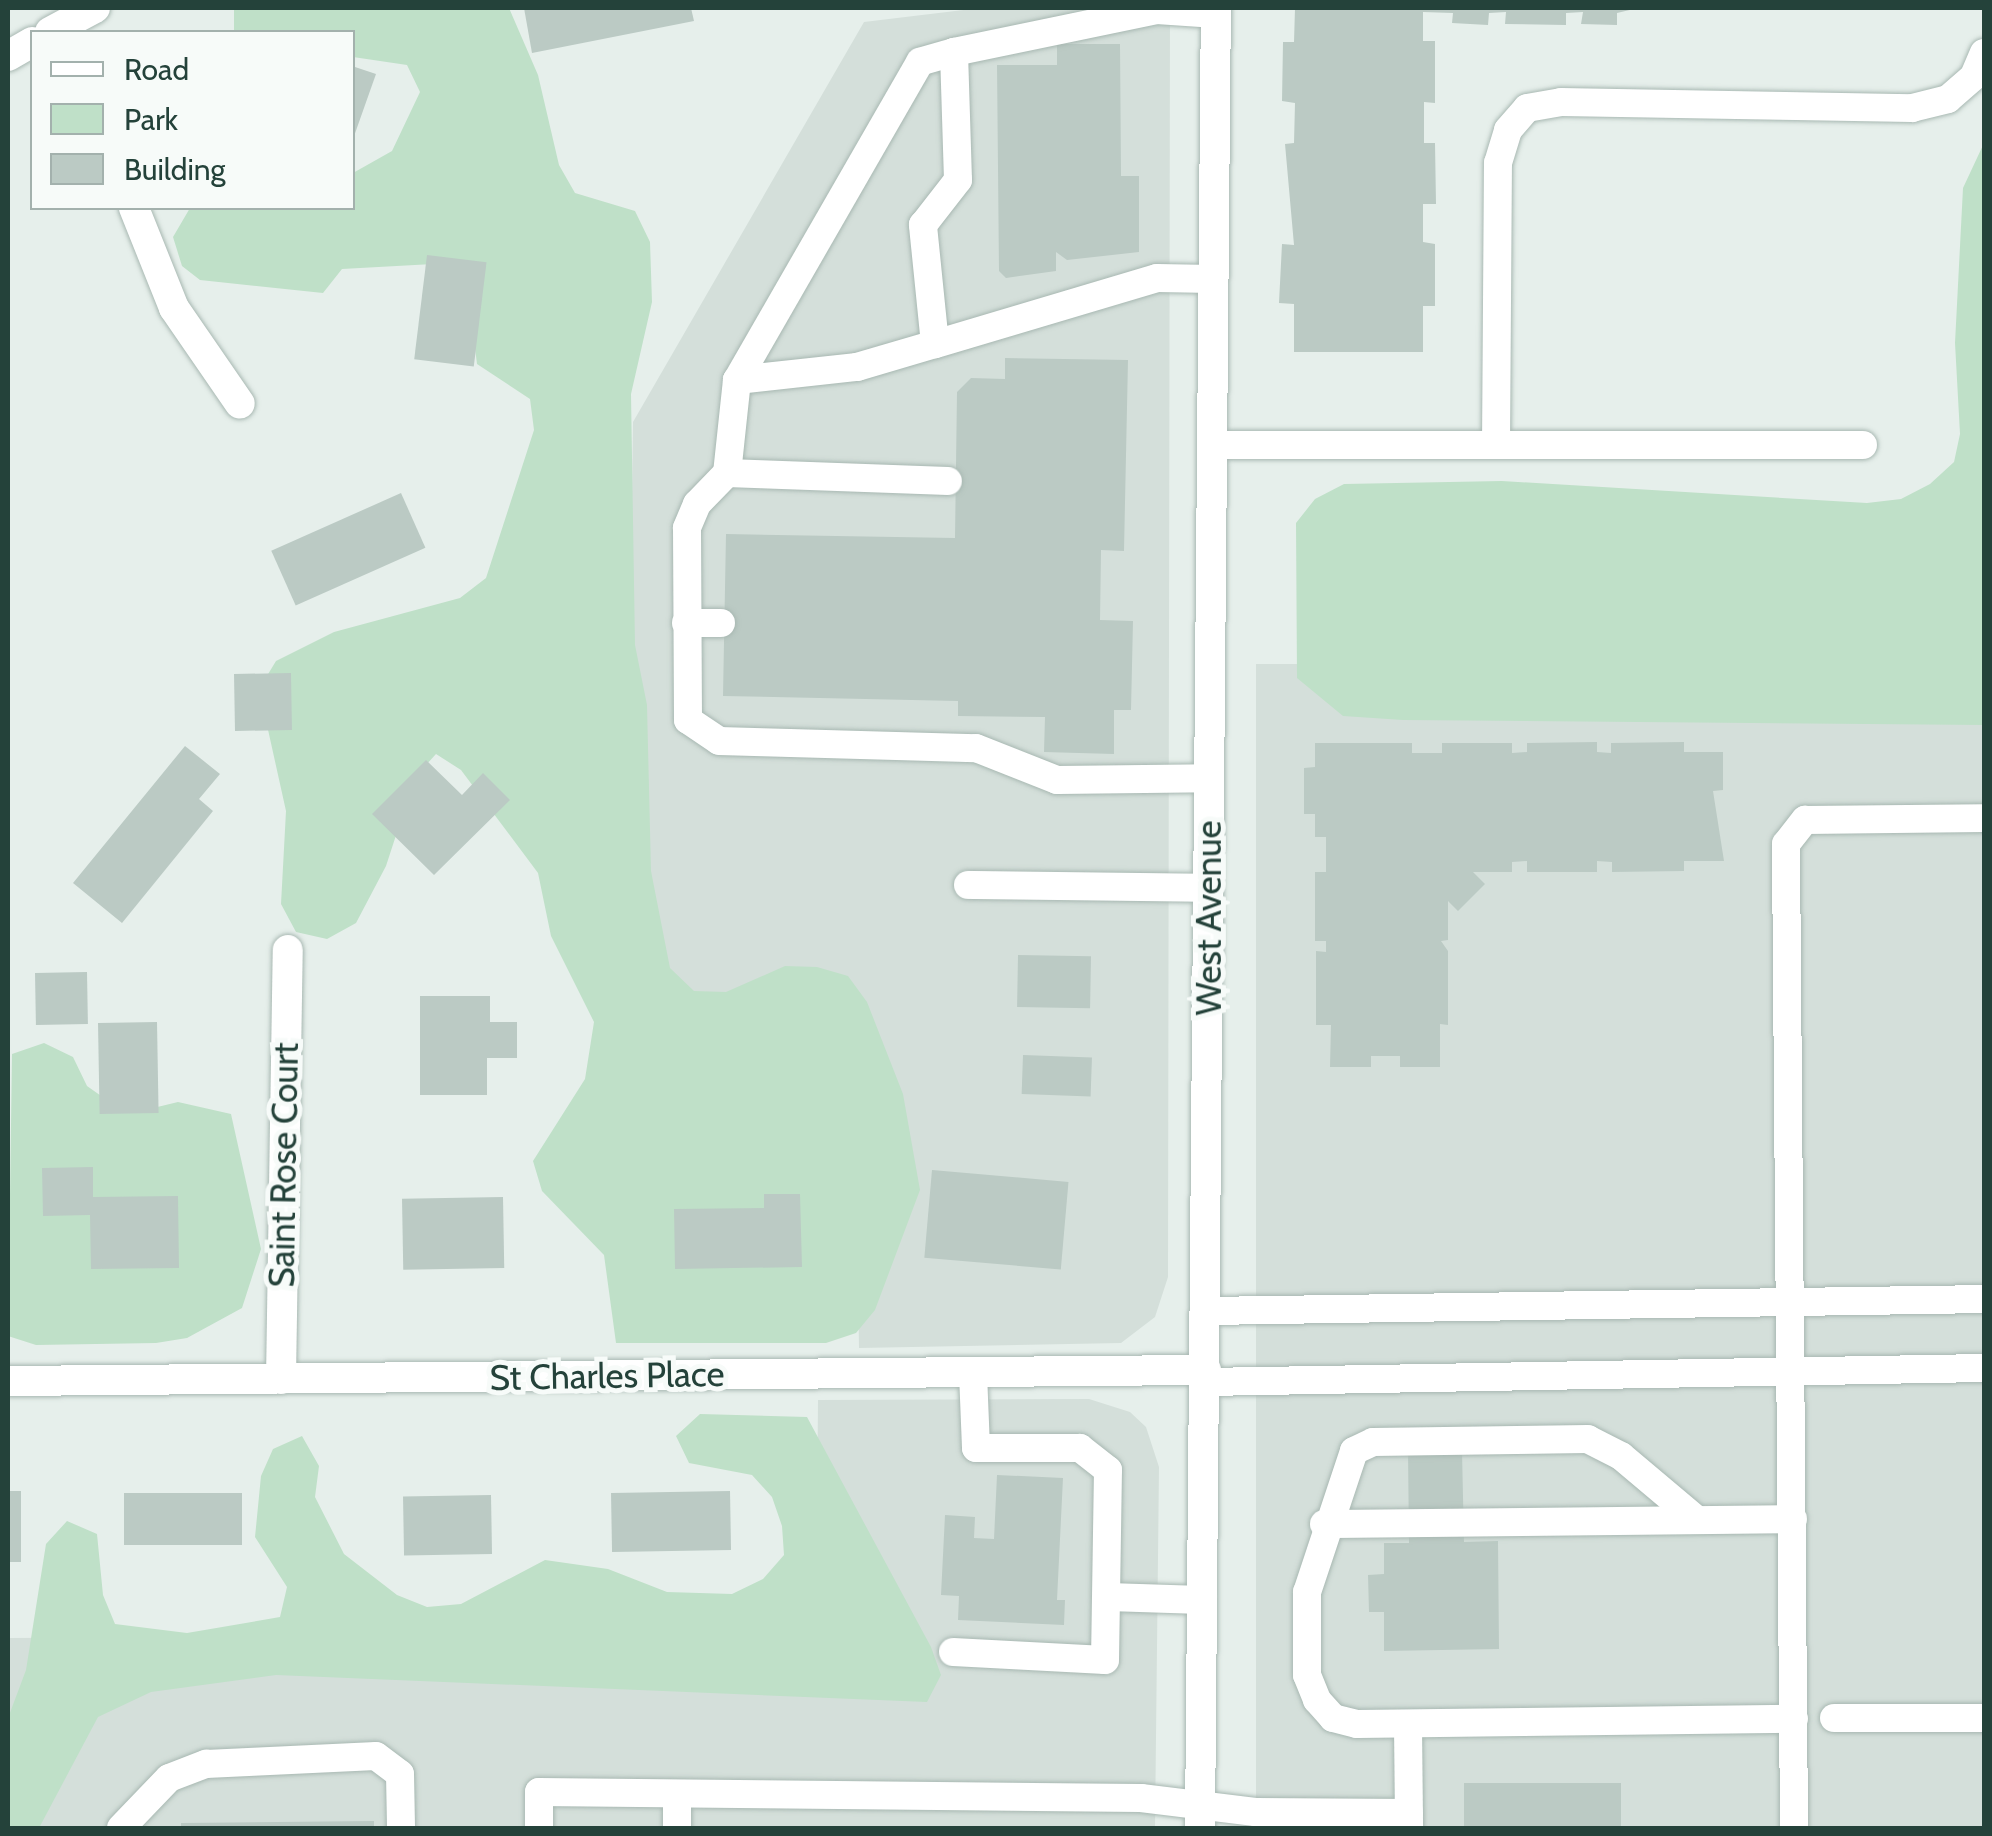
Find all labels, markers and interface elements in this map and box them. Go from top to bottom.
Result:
legend [30,30,355,210]
text: Road [124,51,189,88]
text: Park [124,101,178,138]
text: Building [124,151,226,188]
street label: West Avenue [1188,821,1230,1015]
street label: Saint Rose Court [261,1042,307,1288]
street label: St Charles Place [489,1353,725,1399]

